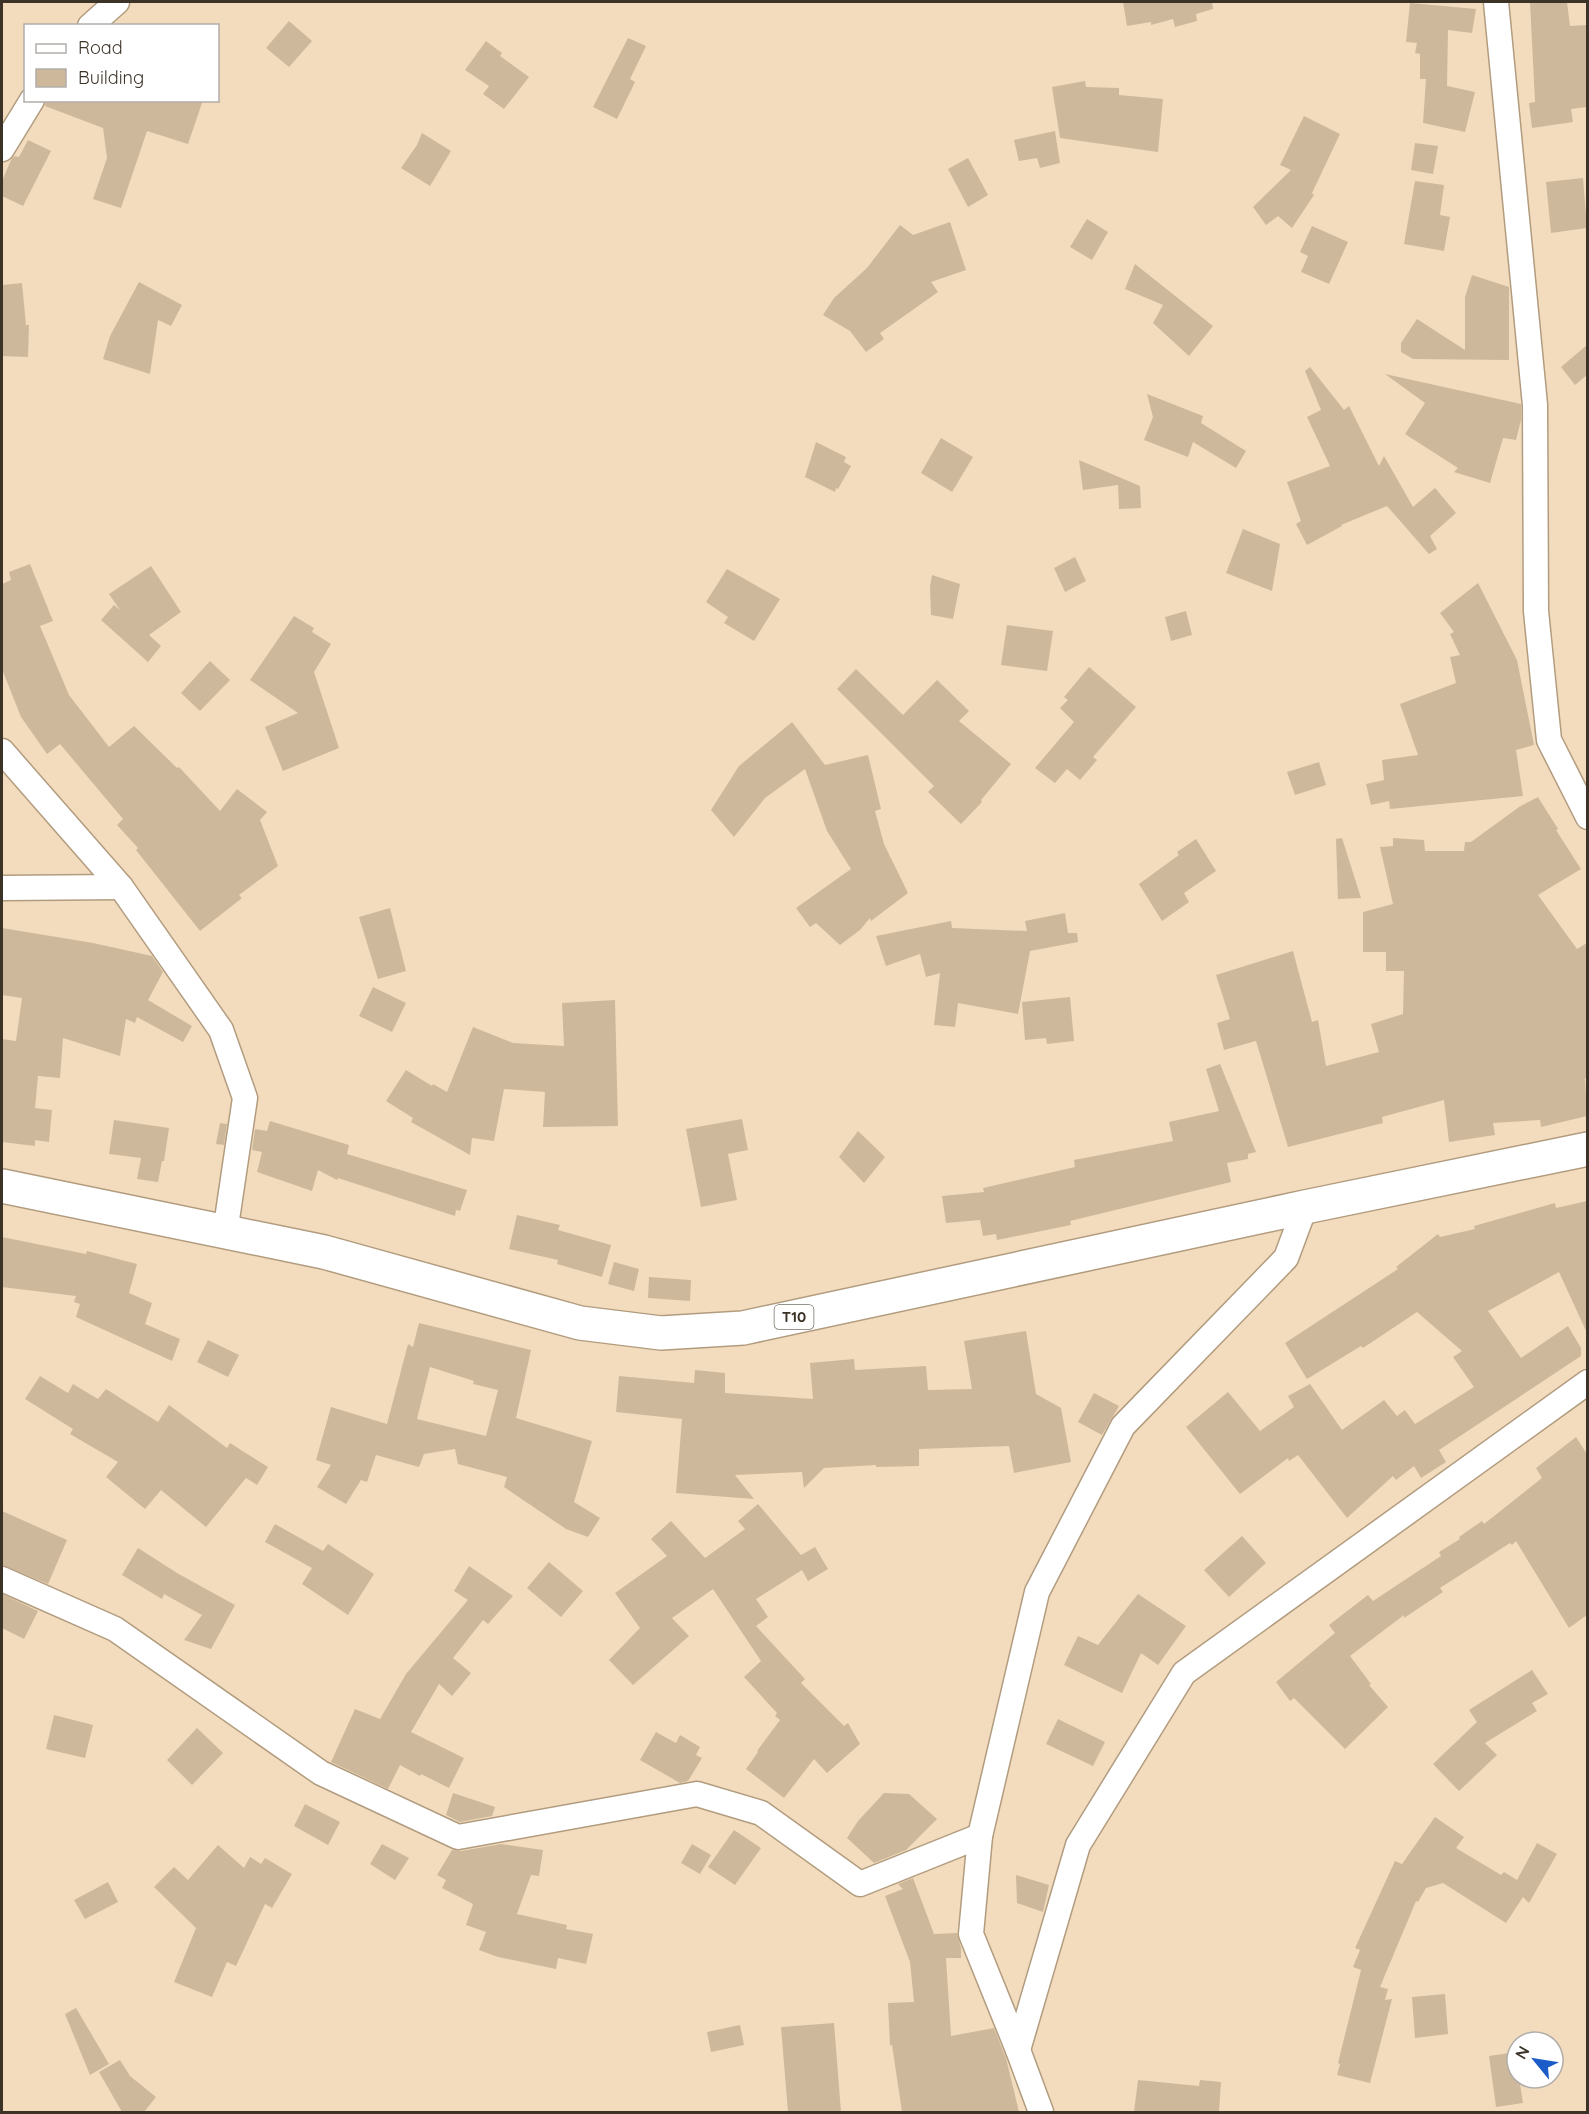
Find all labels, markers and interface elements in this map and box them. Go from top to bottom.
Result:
legend [24,24,219,102]
text: Road [78,36,123,59]
text: Building [78,66,144,89]
road number: T10 [774,1305,814,1329]
north arrow [1505,2030,1565,2090]
text: N [1510,2042,1534,2063]

